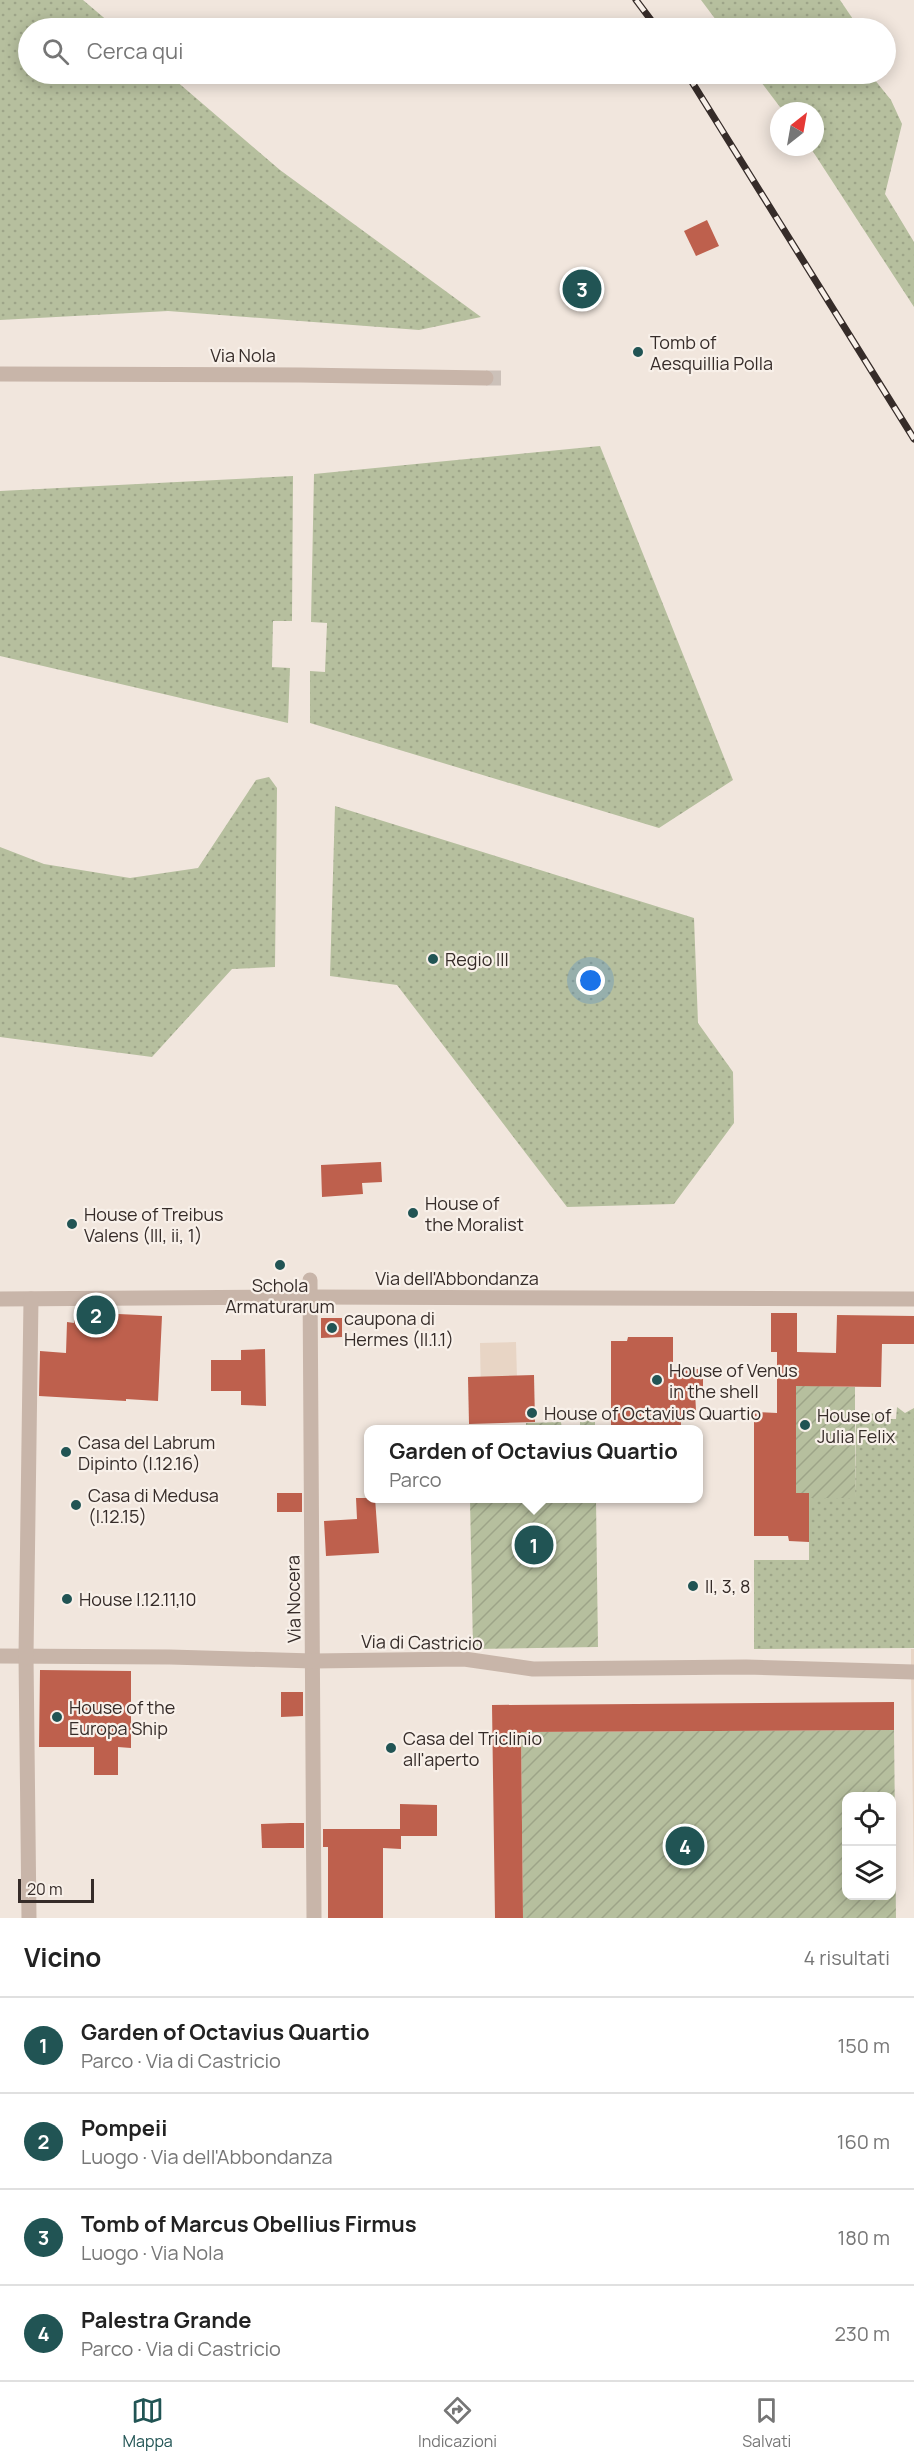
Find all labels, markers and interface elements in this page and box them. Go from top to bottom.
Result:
search box [18,18,896,84]
icon: search [39,35,72,68]
text: Cerca qui [87,36,183,66]
north arrow [770,102,824,156]
pin: 3 [562,266,602,312]
place label: Tomb of Aesquillia Polla [650,330,773,375]
street label: Via Nola [210,343,276,367]
marker: Tomb of Aesquillia Polla [631,345,645,359]
place label: Regio III [445,947,509,971]
marker: Regio III [426,952,440,966]
your location [576,966,605,995]
place label: House of the Moralist [425,1191,524,1236]
place label: House of Treibus Valens (III, ii, 1) [84,1202,224,1247]
marker: House of the Moralist [406,1206,420,1220]
marker: House of Treibus Valens (III, ii, 1) [65,1217,79,1231]
marker: Schola Armaturarum [273,1258,287,1272]
street label: Via dell'Abbondanza [375,1266,539,1290]
place label: Schola Armaturarum [225,1273,335,1318]
pin: 2 [76,1292,116,1338]
place label: caupona di Hermes (II.1.1) [344,1306,454,1351]
marker: caupona di Hermes (II.1.1) [325,1321,339,1335]
place label: House of Venus in the shell [669,1358,798,1403]
marker: House of Venus in the shell [650,1373,664,1387]
place label: House of Octavius Quartio [544,1401,761,1425]
place label: House of Julia Felix [817,1403,896,1448]
marker: House of Octavius Quartio [525,1406,539,1420]
marker: House of Julia Felix [798,1418,812,1432]
popup [364,1425,703,1503]
place label: Casa del Labrum Dipinto (I.12.16) [78,1430,215,1475]
text: Garden of Octavius Quartio [389,1436,678,1466]
marker: Casa del Labrum Dipinto (I.12.16) [59,1445,73,1459]
text: Parco [389,1466,442,1493]
place label: Casa di Medusa (I.12.15) [88,1483,219,1528]
marker: Casa di Medusa (I.12.15) [69,1498,83,1512]
pin: 1 [514,1522,554,1568]
street label: Via Nocera [280,1555,306,1643]
place label: II, 3, 8 [705,1574,751,1598]
marker: II, 3, 8 [686,1579,700,1593]
place label: House I.12.11,10 [79,1587,196,1611]
marker: House I.12.11,10 [60,1592,74,1606]
street label: Via di Castricio [361,1629,483,1655]
place label: House of the Europa Ship [69,1695,175,1740]
marker: House of the Europa Ship [50,1710,64,1724]
place label: Casa del Triclinio all'aperto [403,1726,542,1771]
marker: Casa del Triclinio all'aperto [384,1741,398,1755]
map controls [842,1792,896,1900]
button: locate [842,1792,896,1846]
pin: 4 [666,1824,704,1868]
button: layers [842,1846,896,1900]
scale bar [18,1876,94,1904]
text: 20 m [27,1878,63,1900]
text: Vicino [24,1939,101,1975]
text: 4 risultati [803,1944,890,1971]
text: Garden of Octavius Quartio [81,2017,370,2047]
text: 1 [39,2032,48,2059]
text: 150 m [837,2032,890,2059]
text: Parco · Via di Castricio [81,2047,281,2074]
text: Pompeii [81,2113,167,2143]
text: 2 [38,2128,49,2155]
text: 160 m [837,2128,890,2155]
text: Luogo · Via dell'Abbondanza [81,2143,333,2170]
text: Tomb of Marcus Obellius Firmus [81,2209,417,2239]
text: 3 [38,2224,49,2251]
text: 180 m [837,2224,890,2251]
text: Luogo · Via Nola [81,2239,224,2266]
text: Palestra Grande [81,2305,252,2335]
text: 4 [37,2320,50,2347]
text: 230 m [834,2320,890,2347]
text: Parco · Via di Castricio [81,2335,281,2362]
tab: Mappa [123,2394,173,2452]
tab: Indicazioni [418,2394,497,2452]
tab: Salvati [742,2394,791,2452]

